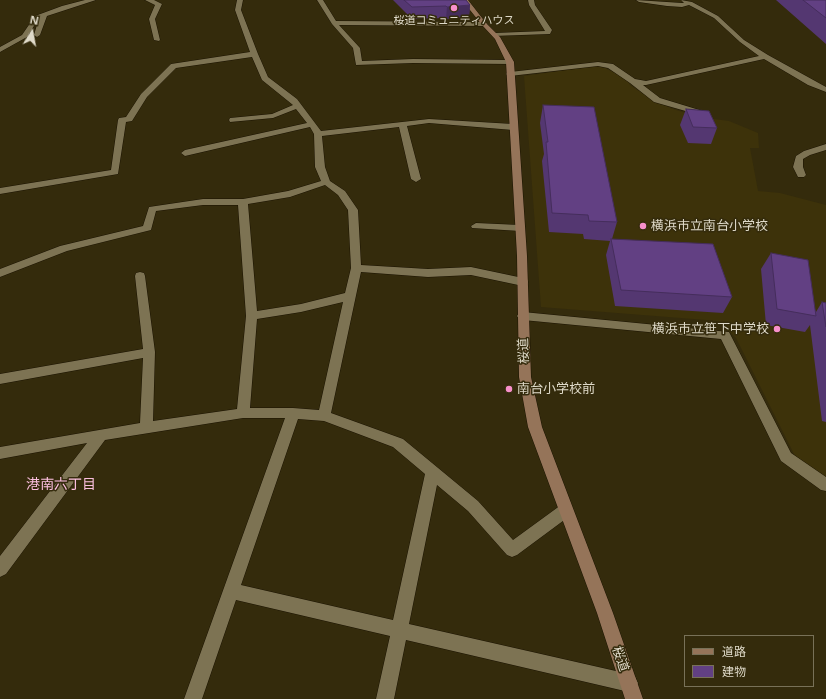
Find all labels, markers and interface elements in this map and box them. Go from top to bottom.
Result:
marker: 桜道コミュニティハウス [449,3,459,13]
north arrow [12,12,52,52]
text: N [29,12,40,28]
place label: 桜道コミュニティハウス [394,14,514,28]
place label: 横浜市立南台小学校 [651,218,768,234]
marker: 横浜市立南台小学校 [638,221,648,231]
place label: 横浜市立笹下中学校 [652,321,769,337]
marker: 横浜市立笹下中学校 [772,324,782,334]
street label: 桜道 [516,338,532,364]
place label: 南台小学校前 [517,381,595,397]
marker: 南台小学校前 [504,384,514,394]
district label: 港南六丁目 [26,477,96,493]
legend [684,635,814,687]
text: 道路 [722,643,746,660]
street label: 桜道 [608,644,632,674]
text: 建物 [722,663,746,680]

